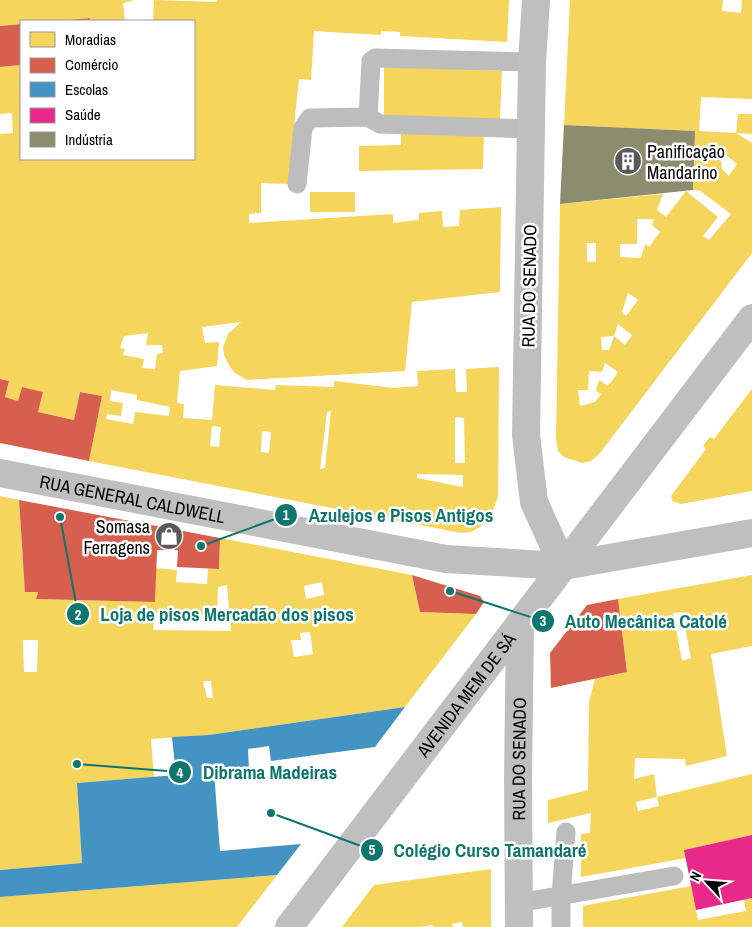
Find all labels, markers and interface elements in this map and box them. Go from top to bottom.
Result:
legend [20,20,195,160]
text: Moradias [65,29,116,50]
text: Comércio [65,54,118,75]
text: Escolas [65,79,108,100]
text: Saúde [65,104,101,125]
text: Indústria [65,129,113,150]
place label: Panificação Mandarino [647,139,725,185]
building icon: Panificação Mandarino [613,146,643,176]
street label: RUA DO SENADO [515,224,543,348]
street label: RUA GENERAL CALDWELL [38,468,227,529]
callout: Azulejos e Pisos Antigos [274,498,504,532]
text: Azulejos e Pisos Antigos [309,502,493,528]
text: 1 [283,504,290,525]
place label: Somasa Ferragens [83,514,150,560]
shop icon: Somasa Ferragens [154,521,184,551]
callout: Loja de pisos Mercadão dos pisos [65,597,364,631]
text: Loja de pisos Mercadão dos pisos [100,601,354,627]
text: 2 [75,604,82,625]
callout: Auto Mecânica Catolé [530,604,737,638]
text: Auto Mecânica Catolé [565,608,727,634]
text: 3 [540,610,547,631]
street label: AVENIDA MEM DE SÁ [410,627,521,763]
street label: RUA DO SENADO [505,697,532,821]
callout: Dibrama Madeiras [168,755,347,789]
text: Dibrama Madeiras [203,759,337,785]
text: 4 [177,762,184,783]
callout: Colégio Curso Tamandaré [359,833,597,867]
text: Colégio Curso Tamandaré [394,837,587,863]
text: 5 [369,839,376,860]
north arrow [682,857,732,907]
text: N [685,869,705,884]

